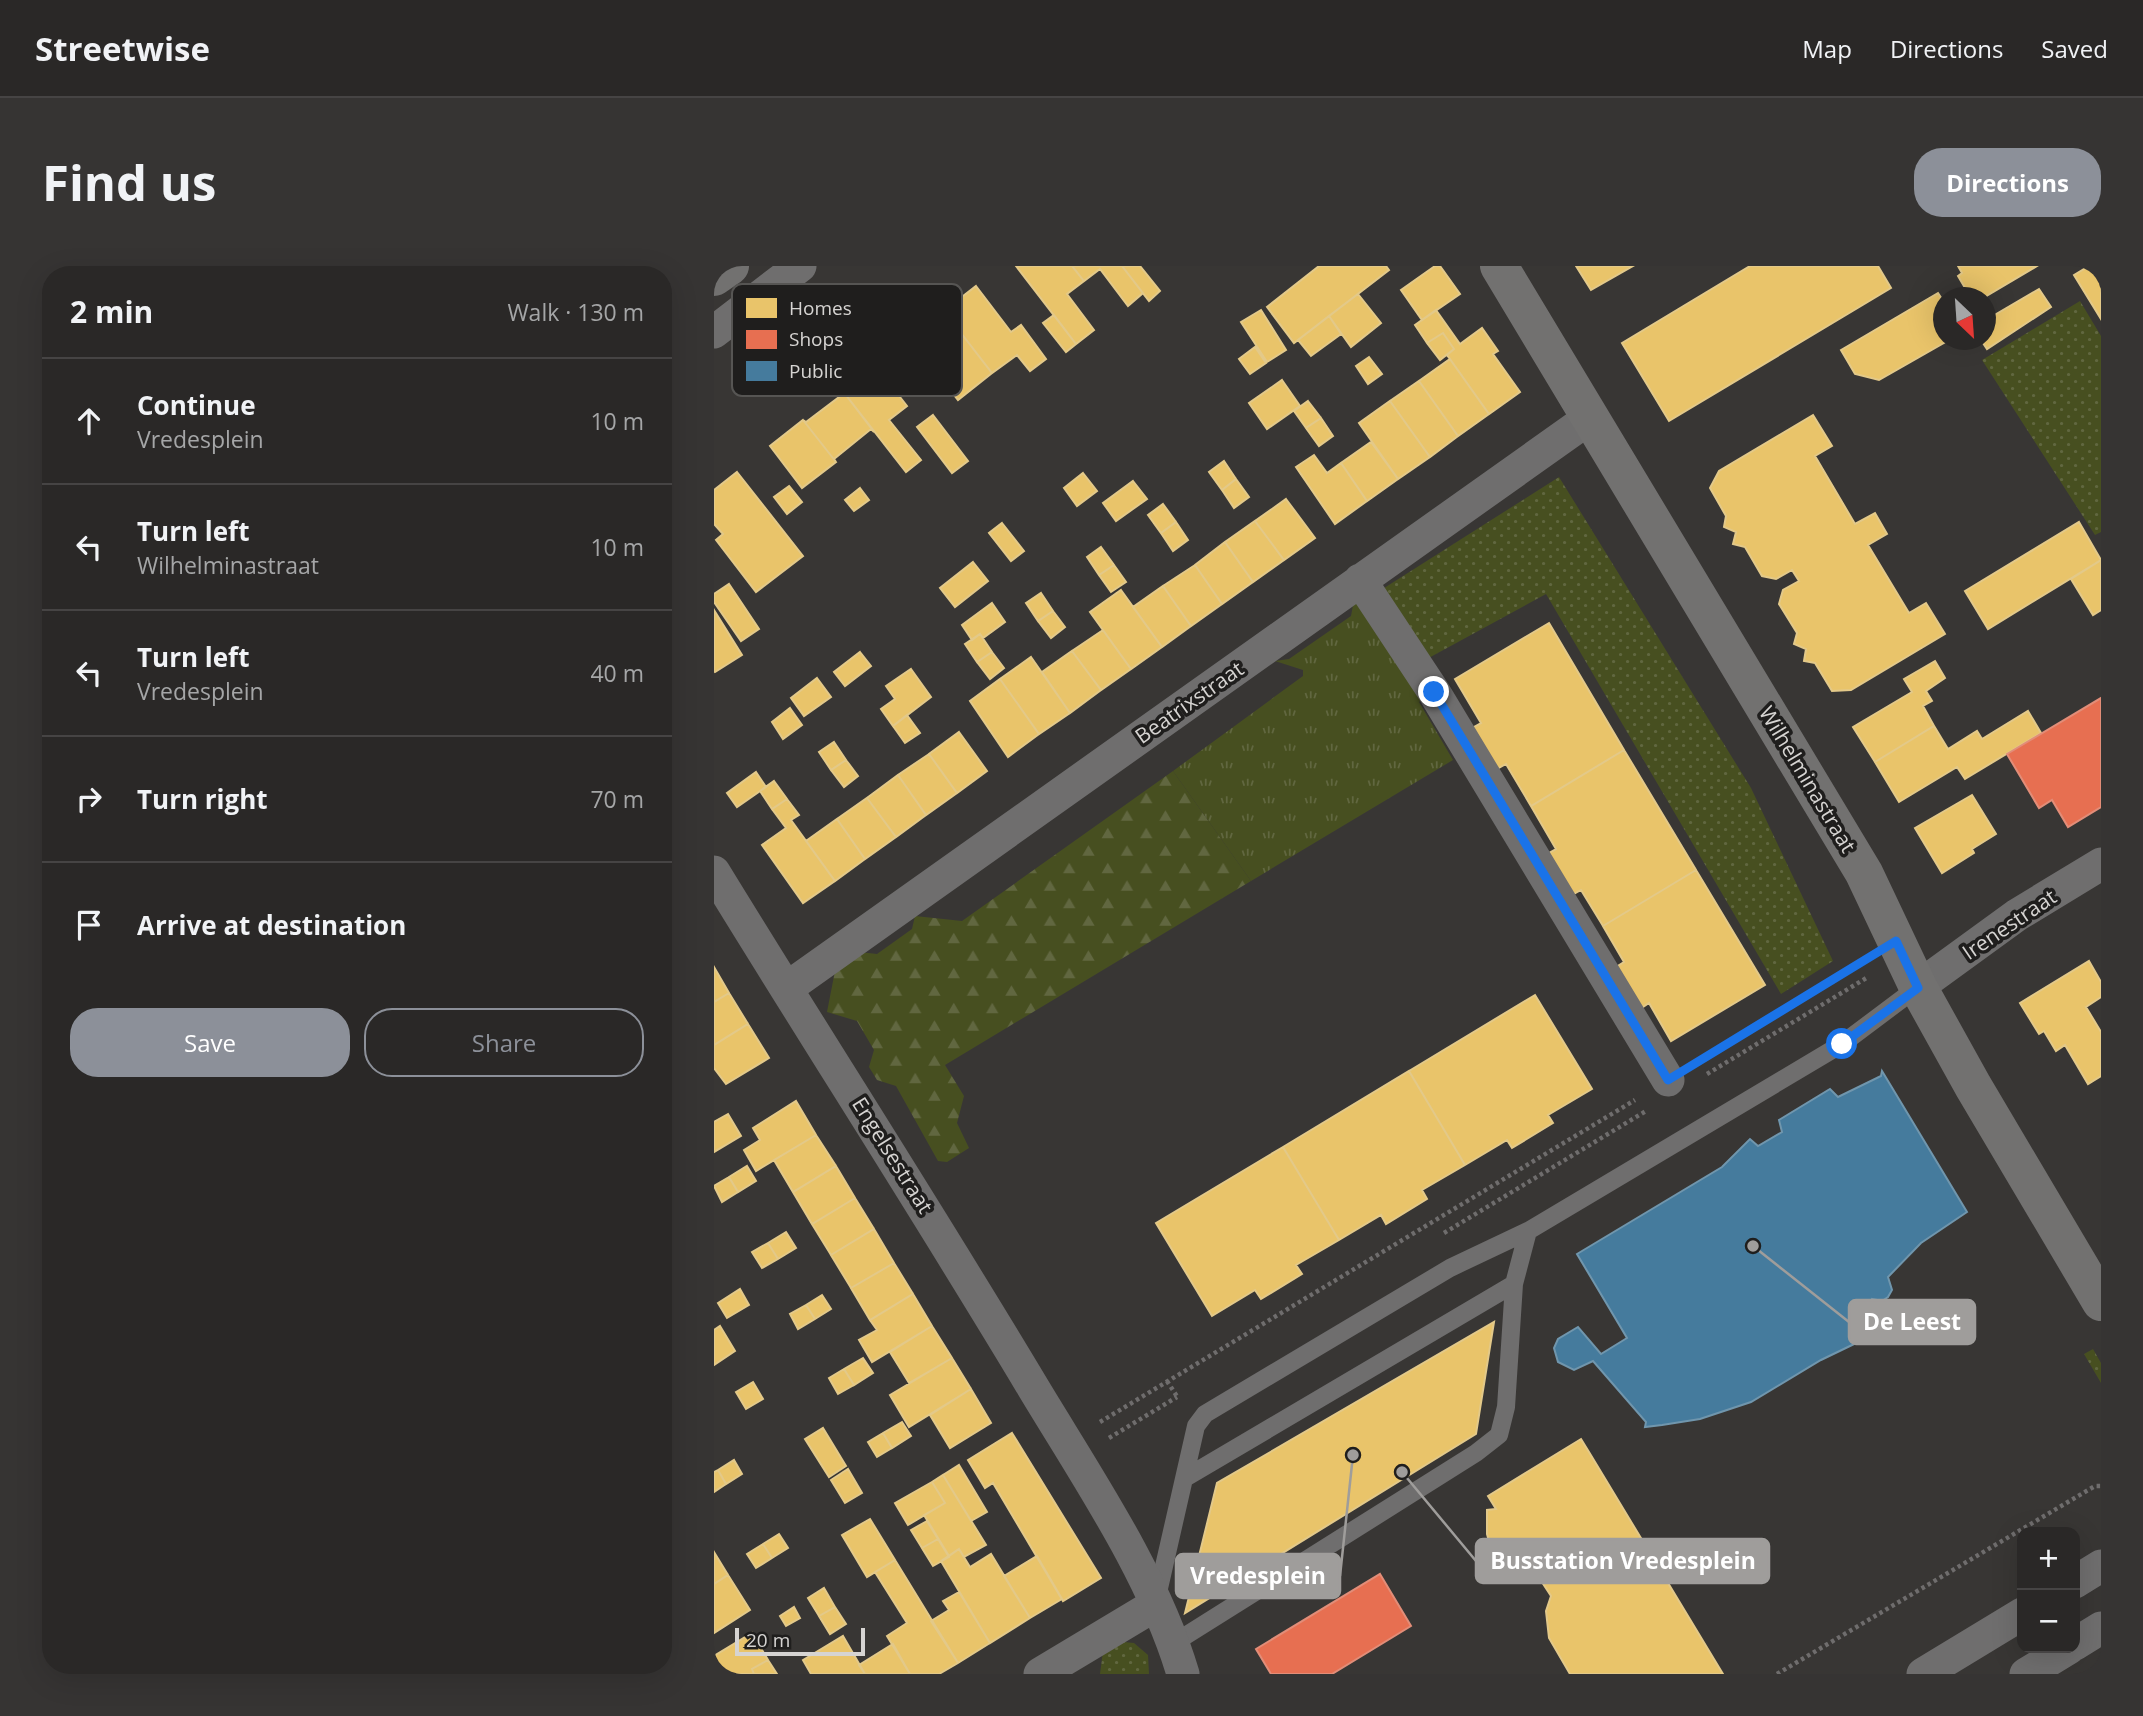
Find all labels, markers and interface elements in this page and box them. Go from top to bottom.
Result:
text: Streetwise [35,26,210,71]
text: Map [1802,32,1852,65]
text: Directions [1890,32,2003,65]
text: Saved [2041,32,2108,65]
button: Directions [1914,148,2101,217]
text: Find us [42,149,216,215]
legend [732,284,962,396]
north arrow [1933,287,1996,350]
text: 2 min [70,291,153,332]
text: Homes [789,295,852,321]
text: Walk · 130 m [507,296,644,328]
text: Shops [789,326,843,352]
text: Public [789,358,842,384]
text: Continue [137,387,256,423]
icon: ahead [70,402,108,440]
text: 10 m [590,405,644,437]
text: Vredesplein [137,423,264,455]
text: Turn left [137,513,249,549]
icon: left [70,528,108,566]
text: 10 m [590,531,644,563]
text: Wilhelminastraat [137,549,319,581]
text: Turn left [137,639,249,675]
icon: left [70,654,108,692]
street label: Beatrixstraat [1129,654,1249,750]
text: 40 m [590,657,644,689]
text: Vredesplein [137,675,264,707]
route end [1418,676,1449,707]
street label: Wilhelminastraat [1753,701,1863,857]
icon: right [70,780,108,818]
text: Turn right [137,781,268,817]
text: 70 m [590,783,644,815]
street label: Irenestraat [1956,882,2062,966]
icon: arrive [70,906,108,944]
text: Arrive at destination [137,907,406,943]
button: Save [70,1008,350,1077]
button: Share [364,1008,644,1077]
route start [1826,1028,1857,1059]
street label: Engelsestraat [846,1092,940,1218]
callout: De Leest [1849,1300,1975,1344]
text: De Leest [1863,1305,1961,1337]
map controls [2017,1527,2080,1653]
button: + [2017,1527,2080,1590]
callout: Busstation Vredesplein [1476,1539,1769,1583]
text: Busstation Vredesplein [1490,1544,1756,1576]
callout: Vredesplein [1176,1554,1340,1598]
text: Vredesplein [1190,1559,1326,1591]
button: − [2017,1590,2080,1653]
scale bar [735,1625,864,1657]
text: 20 m [746,1627,790,1653]

